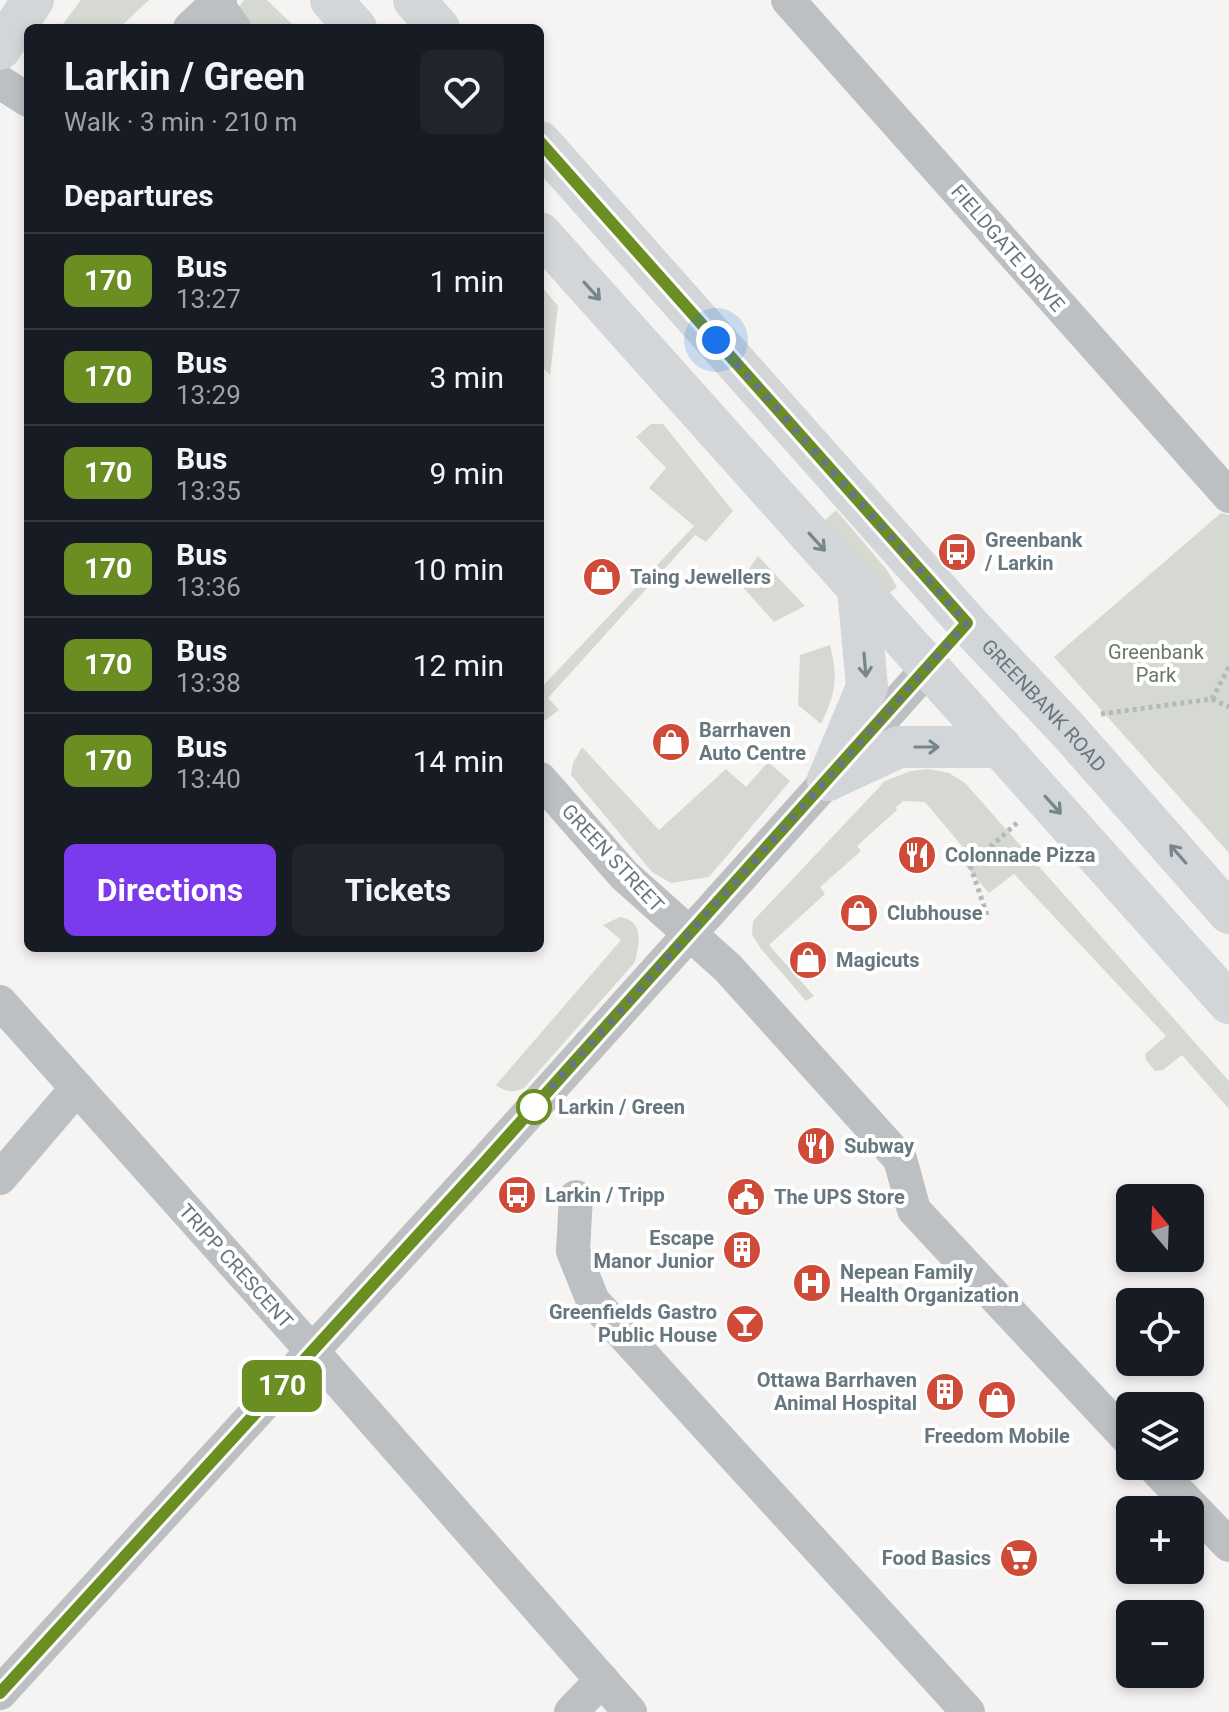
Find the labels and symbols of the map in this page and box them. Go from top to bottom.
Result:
street label: FIELDGATE DRIVE [946,180,1070,316]
one-way arrow [583,281,601,301]
your location [696,320,736,360]
place label: Greenbank / Larkin [984,528,1083,575]
one-way arrow [808,531,826,551]
bus stop icon: Greenbank / Larkin [936,531,978,573]
shop icon: Taing Jewellers [581,556,623,598]
place label: Taing Jewellers [630,565,771,589]
street label: GREENBANK ROAD [977,634,1111,777]
park label: Greenbank Park [1108,640,1205,687]
one-way arrow [858,651,873,678]
place label: Barrhaven Auto Centre [699,718,806,765]
shop icon: Barrhaven Auto Centre [650,721,692,763]
one-way arrow [913,739,940,755]
one-way arrow [1044,795,1062,815]
street label: GREEN STREET [557,799,669,917]
restaurant icon: Colonnade Pizza [896,834,938,876]
place label: Colonnade Pizza [945,843,1096,867]
one-way arrow [1169,845,1187,865]
shop icon: Clubhouse [838,892,880,934]
place label: Clubhouse [887,901,983,925]
shop icon: Magicuts [787,939,829,981]
place label: Magicuts [836,948,920,972]
marker: Larkin / Green [517,1090,551,1124]
place label: Larkin / Green [558,1095,685,1119]
restaurant icon: Subway [795,1125,837,1167]
place label: Subway [844,1134,915,1158]
bus stop icon: Larkin / Tripp [496,1174,538,1216]
public building icon: The UPS Store [725,1176,767,1218]
place label: Larkin / Tripp [545,1183,665,1207]
north arrow [1116,1184,1204,1272]
place label: The UPS Store [774,1185,905,1209]
street label: TRIPP CRESCENT [174,1199,298,1333]
place label: Escape Manor Junior [594,1226,715,1273]
building icon: Escape Manor Junior [721,1229,763,1271]
place label: Nepean Family Health Organization [840,1260,1019,1307]
hospital icon: Nepean Family Health Organization [791,1262,833,1304]
place label: Greenfields Gastro Public House [549,1300,717,1347]
bar icon: Greenfields Gastro Public House [724,1303,766,1345]
line badge: 170 [236,1360,328,1412]
place label: Ottawa Barrhaven Animal Hospital [757,1368,917,1415]
building icon: Ottawa Barrhaven Animal Hospital [924,1371,966,1413]
shop icon: Freedom Mobile [976,1379,1018,1421]
place label: Freedom Mobile [924,1424,1070,1448]
supermarket icon: Food Basics [998,1537,1040,1579]
place label: Food Basics [882,1546,991,1570]

